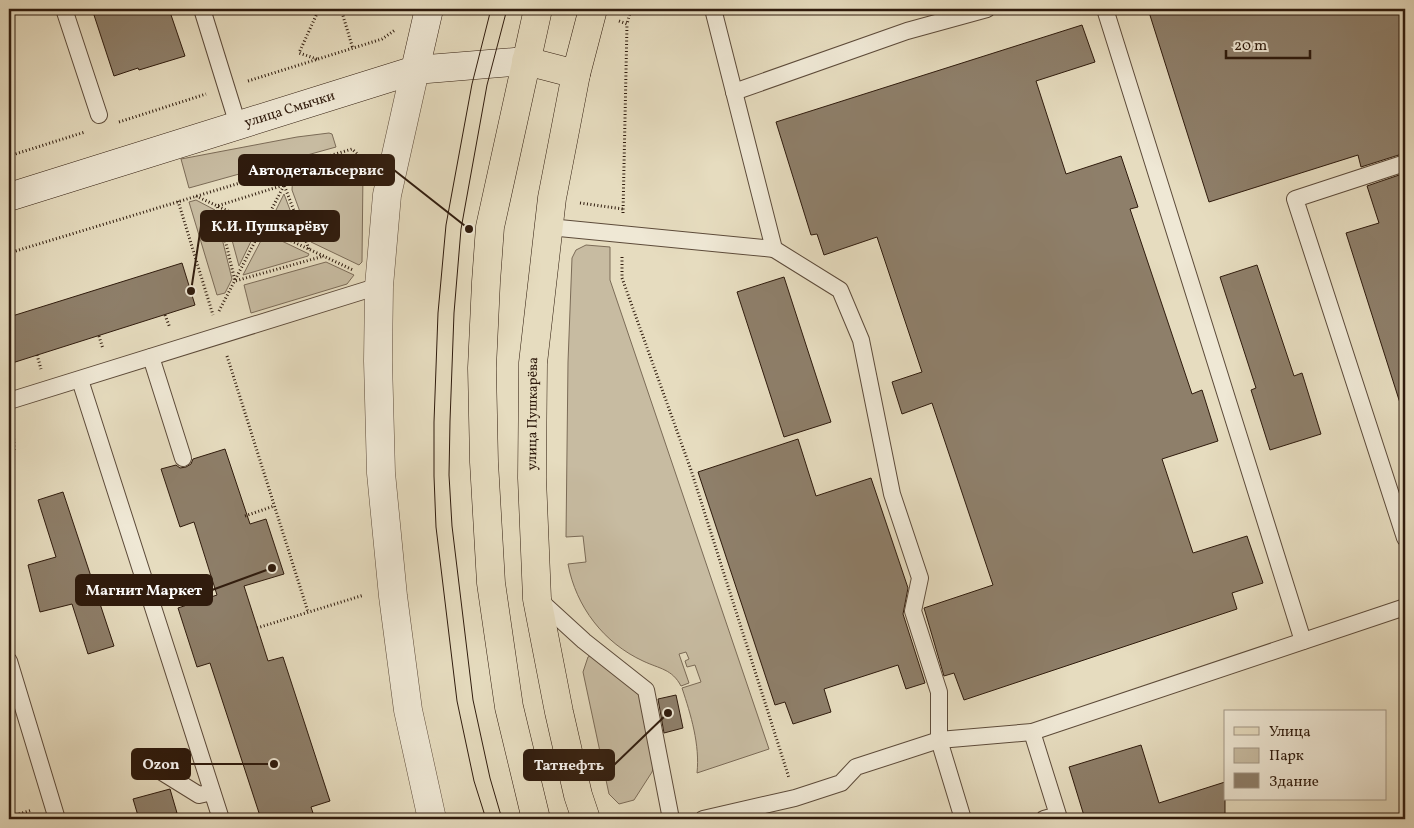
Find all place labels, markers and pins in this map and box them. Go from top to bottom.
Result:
callout: Автодетальсервис [239,155,394,185]
callout: К.И. Пушкарёву [201,211,339,241]
callout: Магнит Маркет [76,575,212,605]
callout: Ozon [132,749,190,779]
callout: Татнефть [524,750,614,780]

